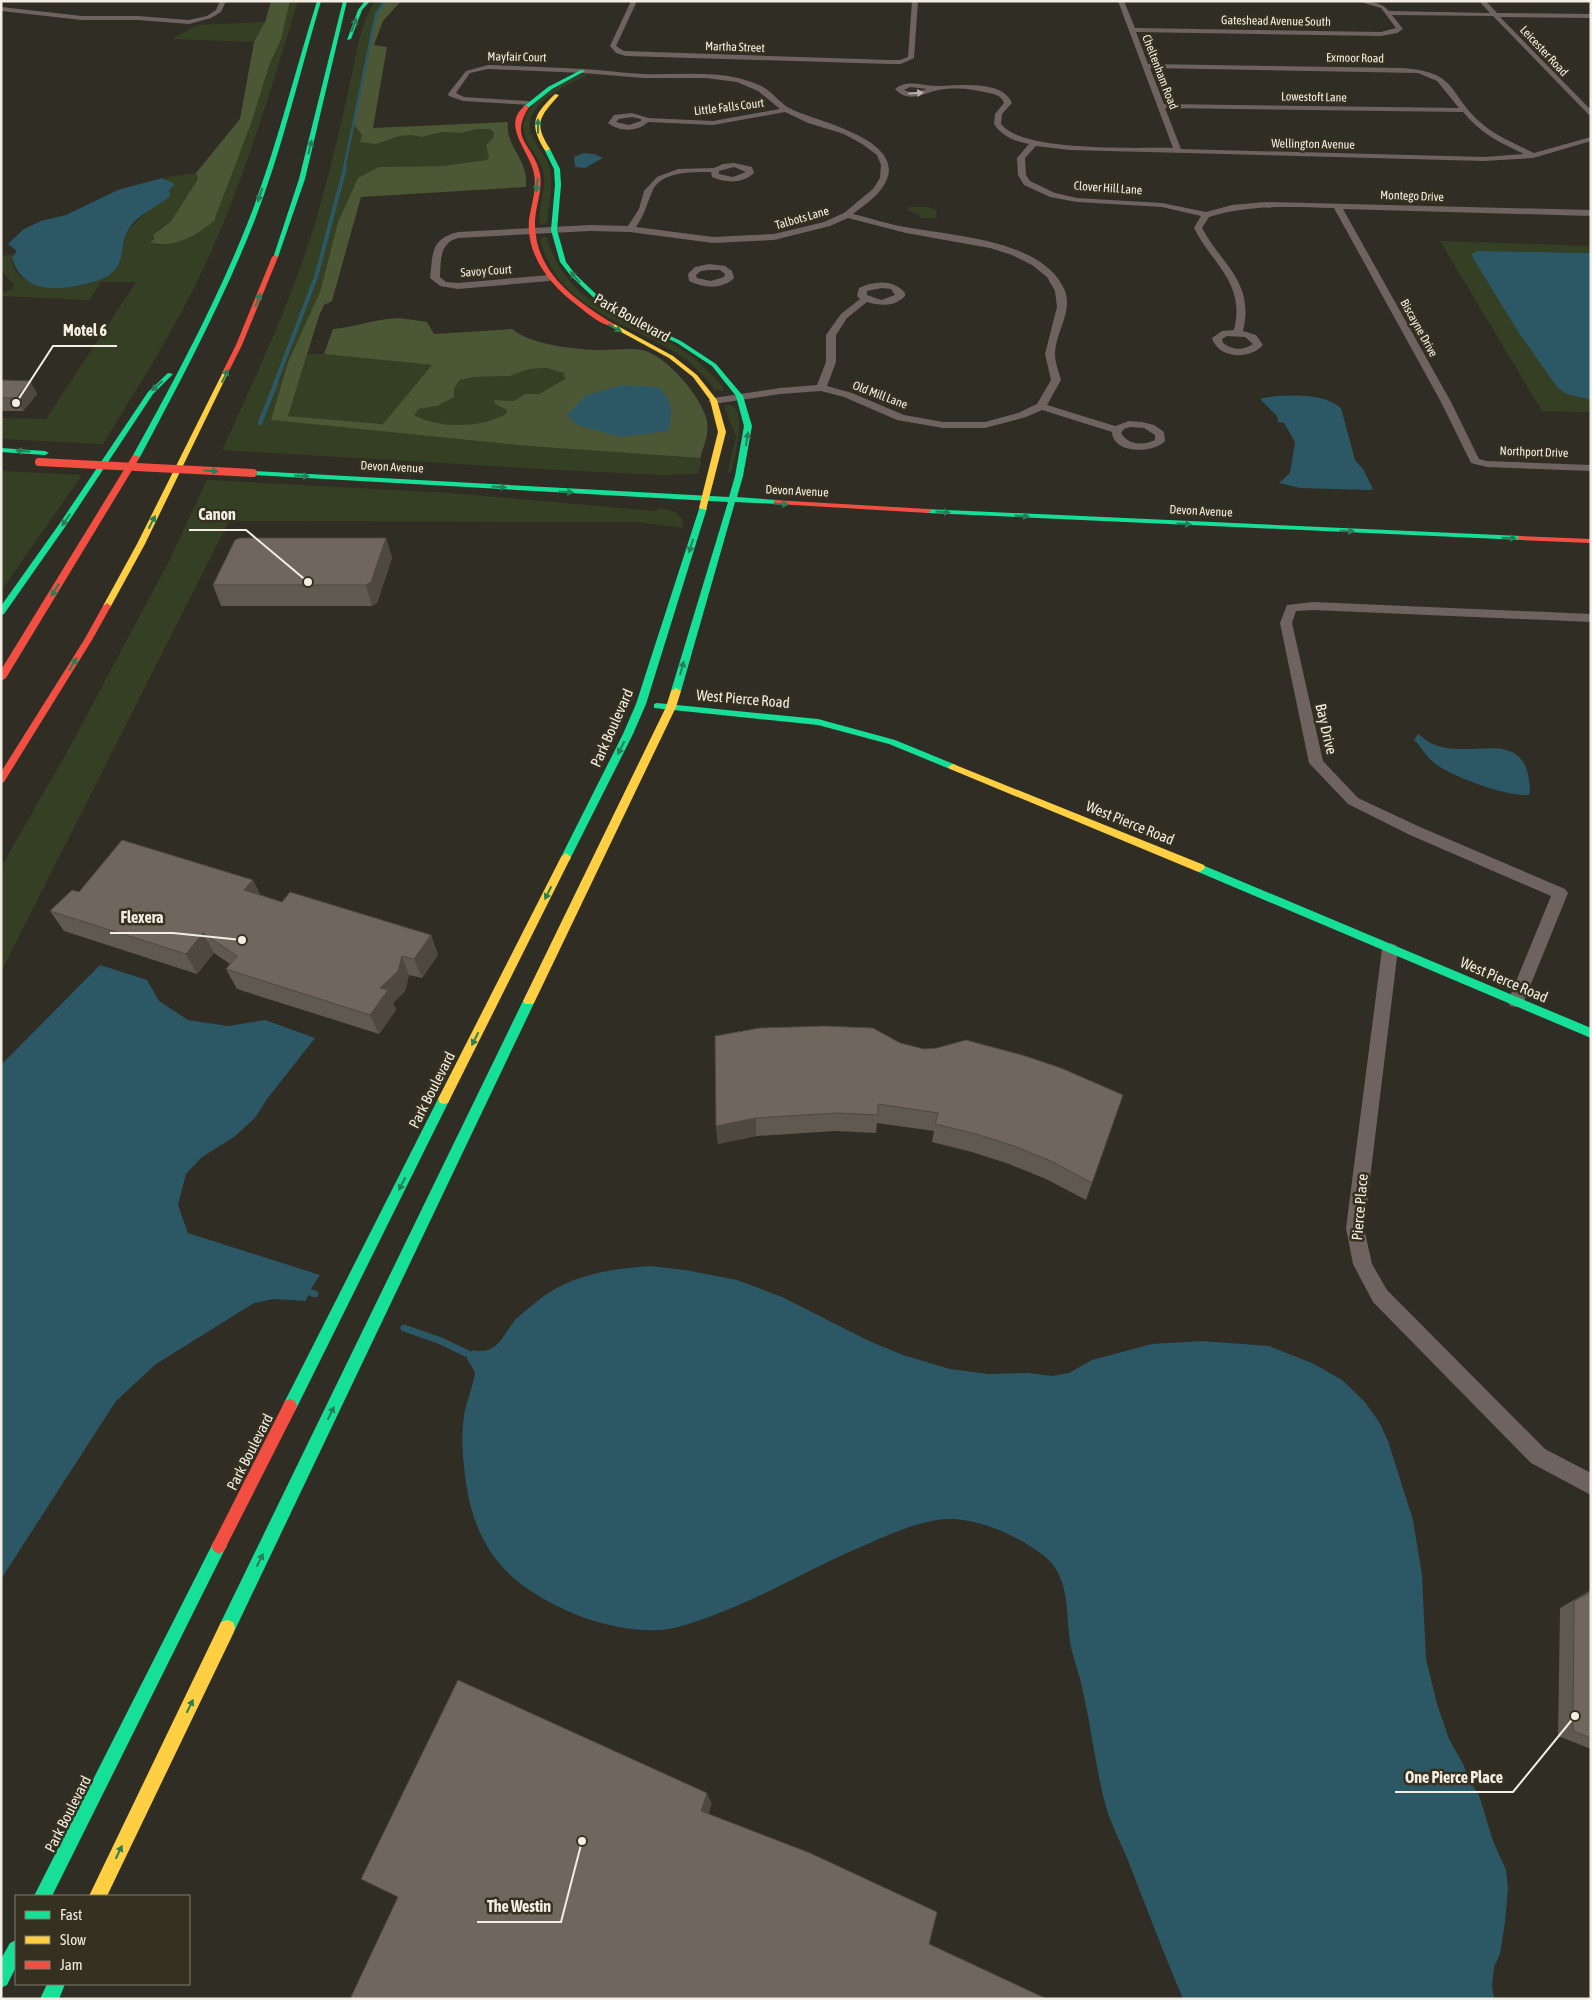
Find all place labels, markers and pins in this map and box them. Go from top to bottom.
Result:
callout: Motel 6 [53,315,117,346]
callout: Canon [189,499,246,530]
callout: Flexera [110,902,173,933]
callout: One Pierce Place [1395,1761,1513,1792]
callout: The Westin [477,1891,561,1922]

